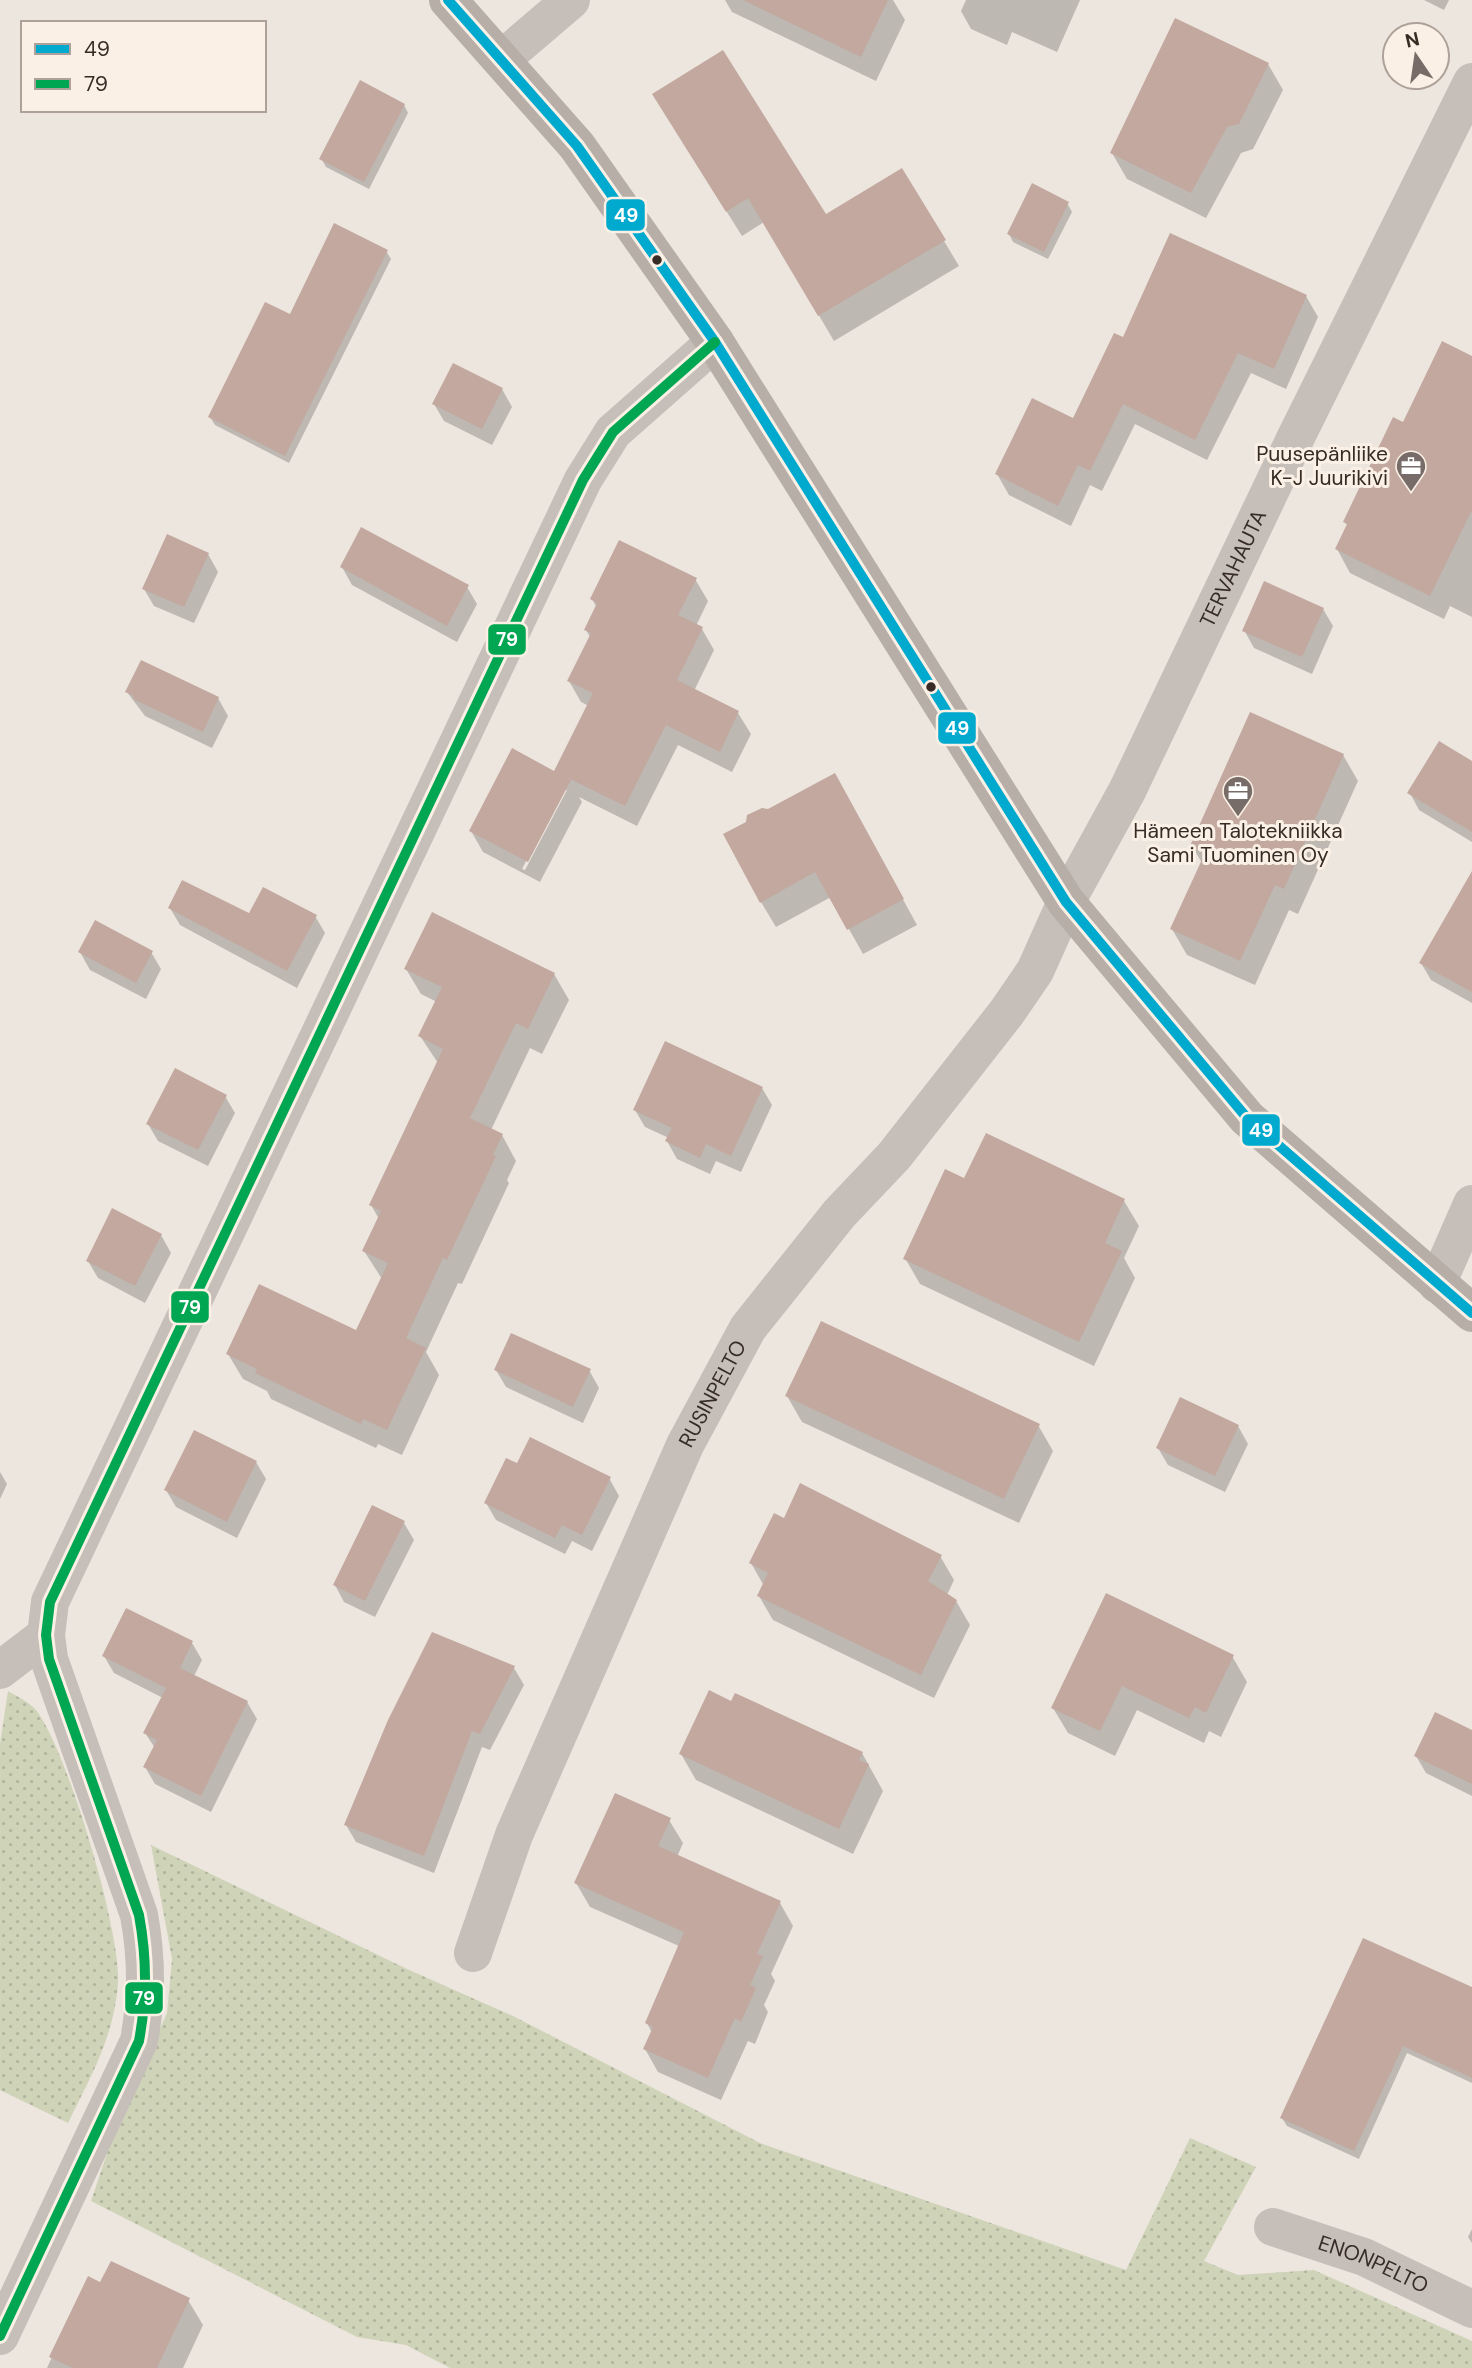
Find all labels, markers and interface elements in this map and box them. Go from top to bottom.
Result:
legend [21,21,266,112]
north arrow [1381,21,1451,91]
text: N [1403,26,1422,54]
text: 49 [84,35,110,63]
text: 79 [84,70,108,98]
line badge: 49 [605,198,646,232]
text: 49 [614,203,638,228]
unlabelled marker [650,253,664,267]
place label: Puusepänliike K-J Juurikivi [1256,440,1388,492]
office icon: Puusepänliike K-J Juurikivi [1394,449,1428,493]
street label: TERVAHAUTA [1193,505,1273,632]
line badge: 79 [487,623,527,656]
text: 79 [496,627,518,652]
unlabelled marker [924,680,938,694]
line badge: 49 [937,711,977,745]
text: 49 [945,716,969,741]
office icon: Hämeen Talotekniikka Sami Tuominen Oy [1221,774,1255,818]
place label: Hämeen Talotekniikka Sami Tuominen Oy [1133,817,1343,869]
line badge: 49 [1241,1113,1281,1147]
text: 49 [1249,1118,1273,1143]
line badge: 79 [170,1290,210,1324]
text: 79 [179,1295,201,1320]
street label: RUSINPELTO [672,1335,753,1452]
line badge: 79 [124,1981,164,2015]
text: 79 [133,1986,155,2011]
street label: ENONPELTO [1315,2229,1433,2300]

